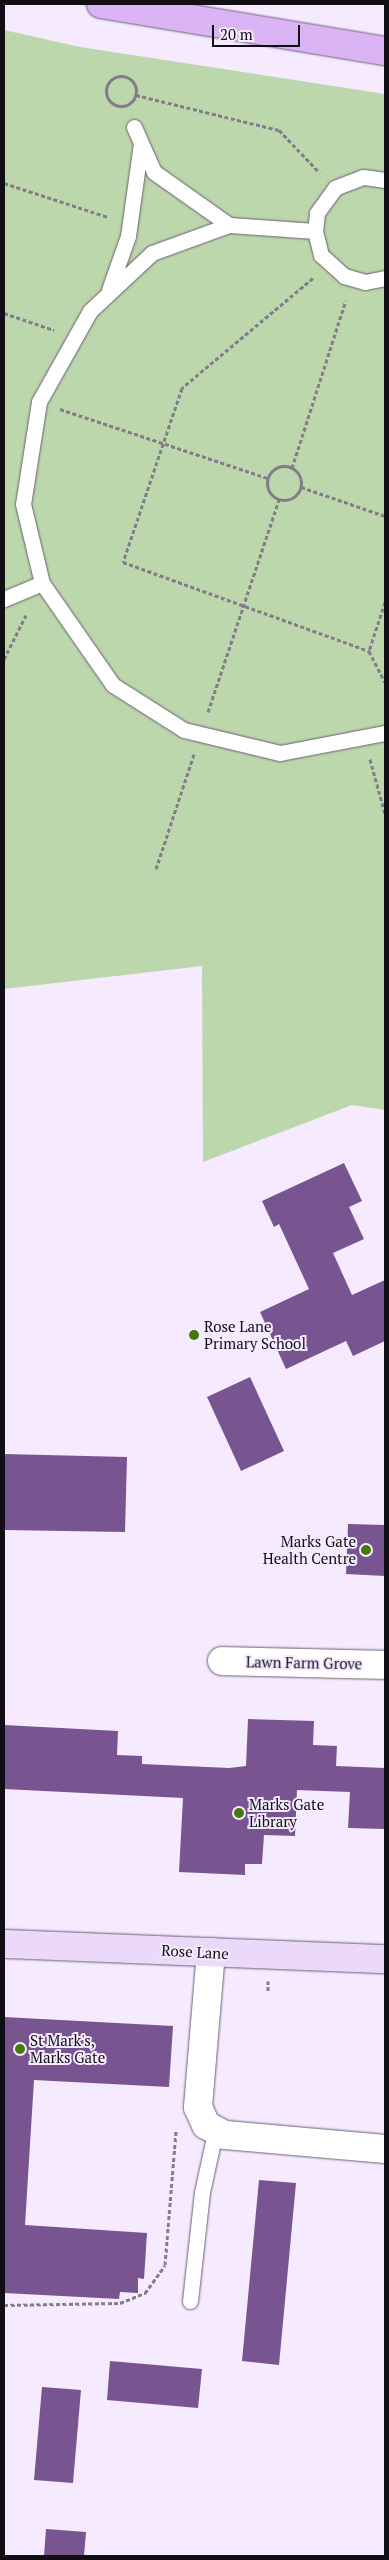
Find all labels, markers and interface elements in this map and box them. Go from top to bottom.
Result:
scale bar [214,15,302,47]
text: 20 m [220,24,253,44]
place label: Rose Lane Primary School [204,1317,306,1352]
marker: Rose Lane Primary School [188,1329,200,1341]
place label: Marks Gate Health Centre [263,1532,356,1567]
marker: Marks Gate Health Centre [360,1544,372,1556]
street label: Lawn Farm Grove [246,1653,362,1673]
place label: Marks Gate Library [249,1795,324,1830]
marker: Marks Gate Library [233,1807,245,1819]
street label: Rose Lane [161,1941,229,1963]
place label: St Mark's, Marks Gate [30,2031,105,2066]
marker: St Mark's, Marks Gate [14,2043,26,2055]

